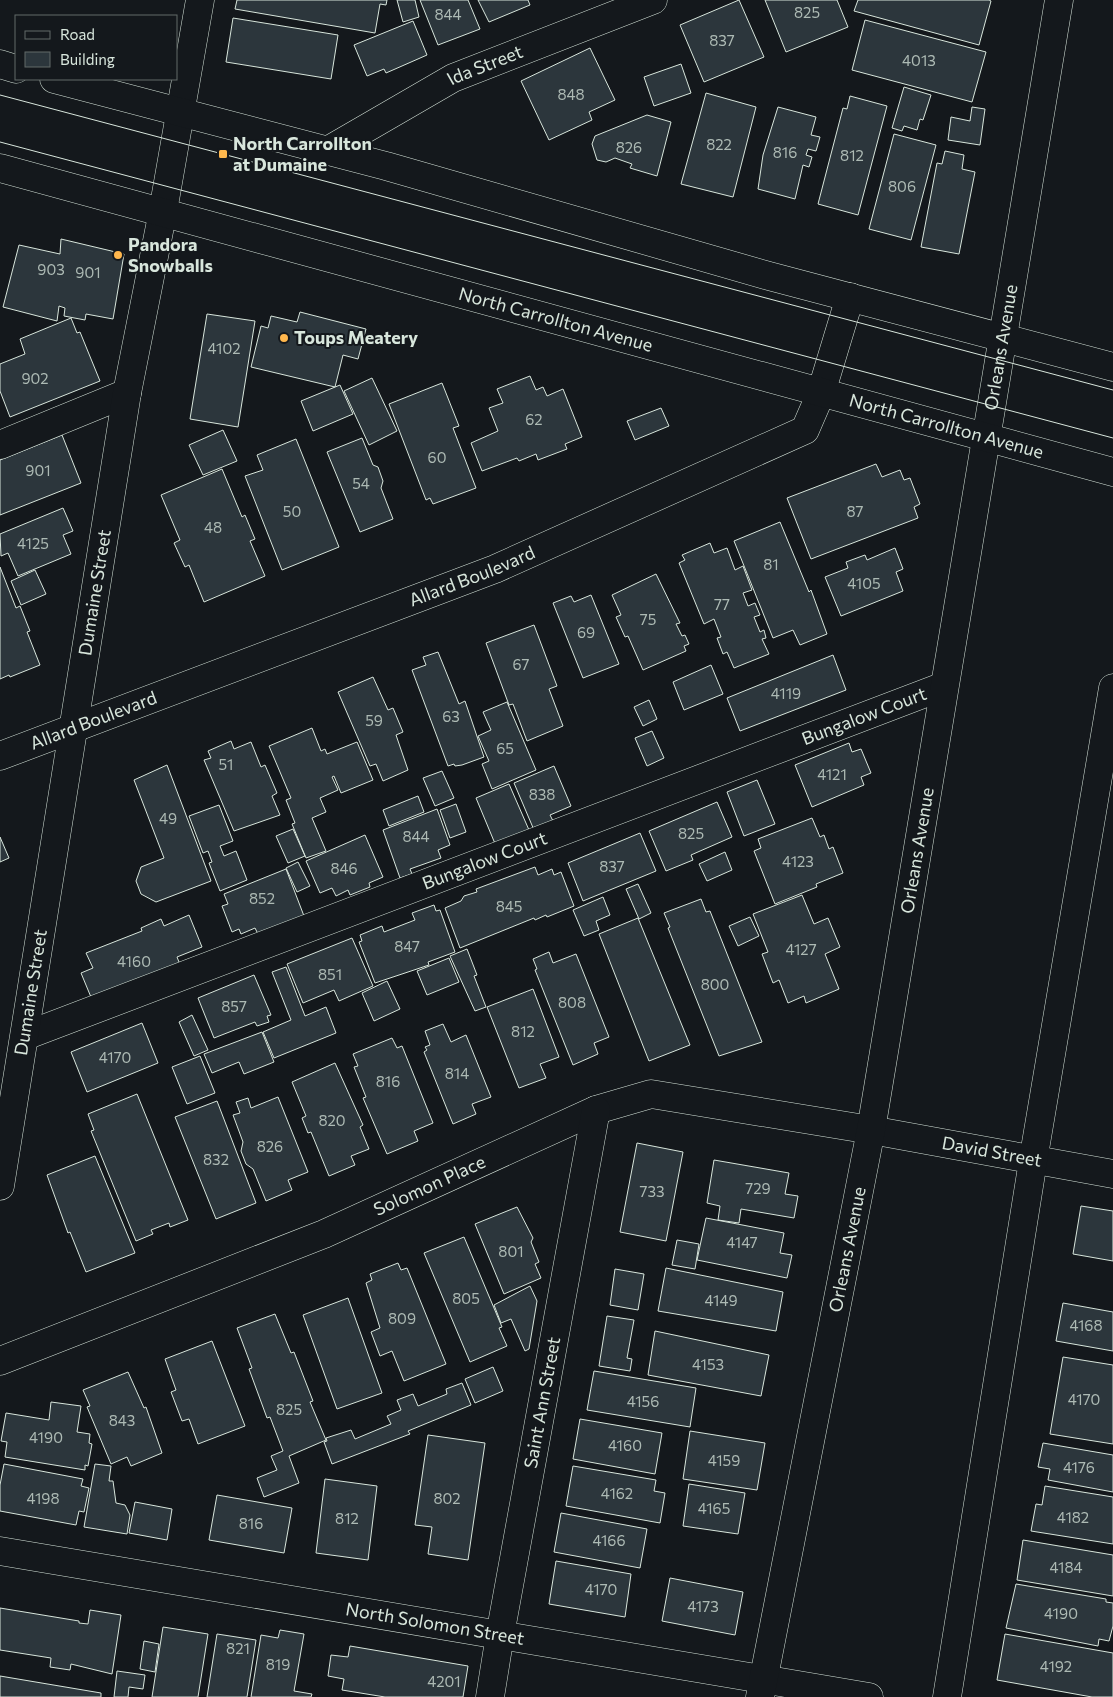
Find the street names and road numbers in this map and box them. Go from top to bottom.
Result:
street label: Ida Street [442,40,526,89]
street label: North Carrollton Avenue [456,282,655,356]
street label: Orleans Avenue [979,283,1022,412]
street label: North Carrollton Avenue [847,389,1046,463]
street label: Dumaine Street [73,528,115,657]
street label: Allard Boulevard [406,541,538,611]
street label: Bungalow Court [798,682,929,749]
street label: Allard Boulevard [27,686,160,754]
street label: Orleans Avenue [895,786,938,915]
street label: Bungalow Court [419,826,550,894]
street label: Dumaine Street [9,928,51,1057]
street label: David Street [940,1131,1044,1171]
street label: Solomon Place [370,1150,489,1220]
street label: Orleans Avenue [824,1185,870,1314]
street label: Saint Ann Street [519,1335,564,1470]
street label: North Solomon Street [344,1597,526,1649]

